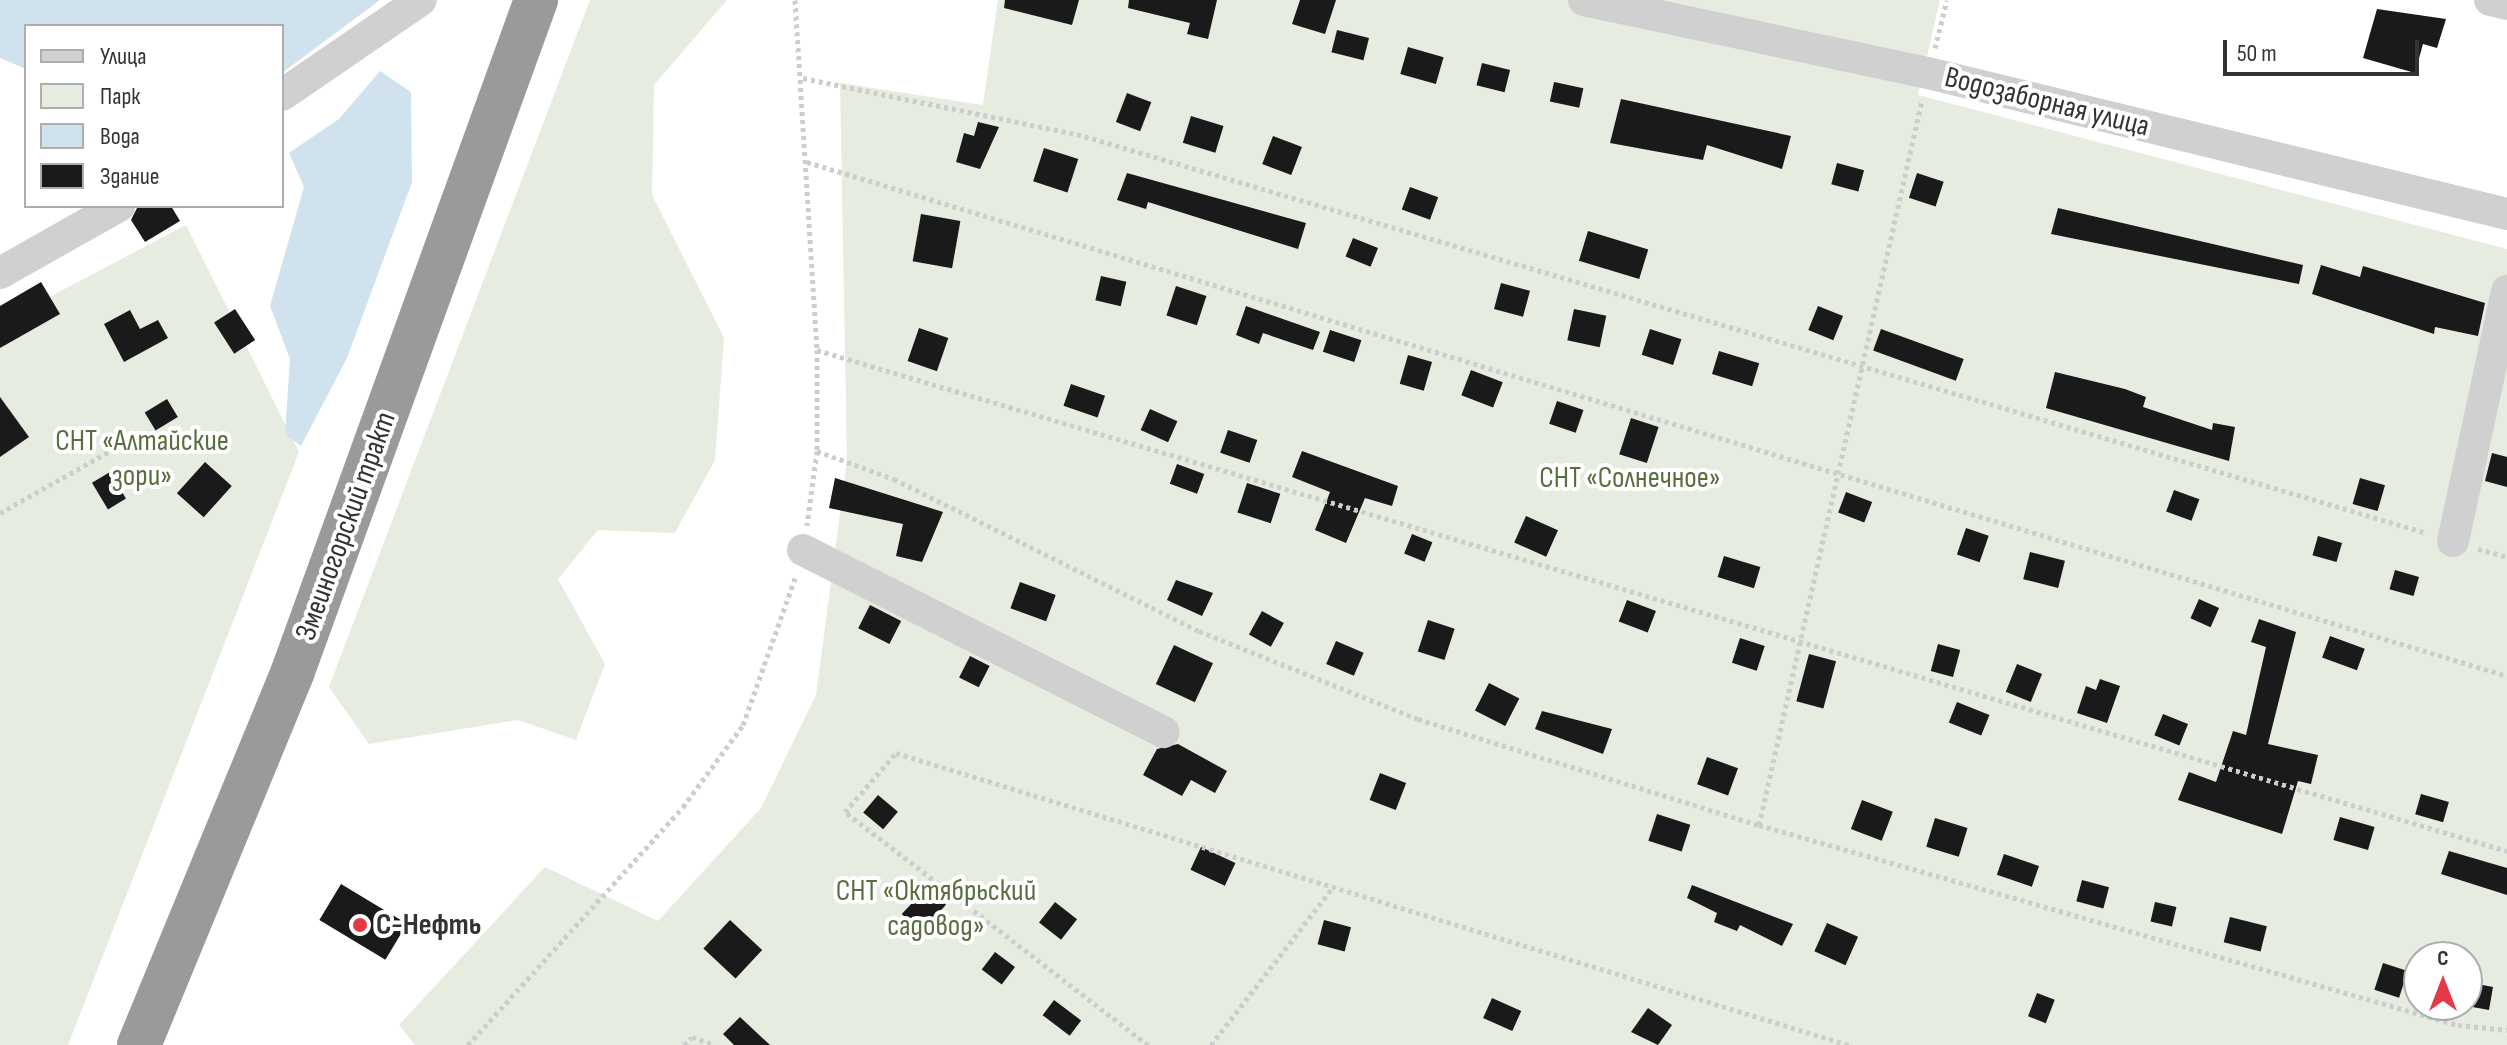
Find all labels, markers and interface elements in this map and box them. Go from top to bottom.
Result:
legend [24,24,284,208]
scale bar [2227,24,2423,74]
text: 50 m [2237,39,2277,68]
text: Улица [100,42,146,71]
street label: Водозаборная улица [1941,59,2153,145]
text: Парк [100,82,140,111]
text: Вода [100,122,140,151]
text: Здание [100,162,159,191]
street label: Змеиногорский тракт [288,407,404,645]
park label: СНТ «Алтайские зори» [55,423,229,494]
park label: СНТ «Солнечное» [1539,460,1721,496]
park label: СНТ «Октябрьский садовод» [836,873,1036,944]
place label: С-Нефть [376,907,481,943]
marker: С-Нефть [351,916,369,934]
north arrow [2403,941,2483,1021]
text: С [2437,945,2449,972]

